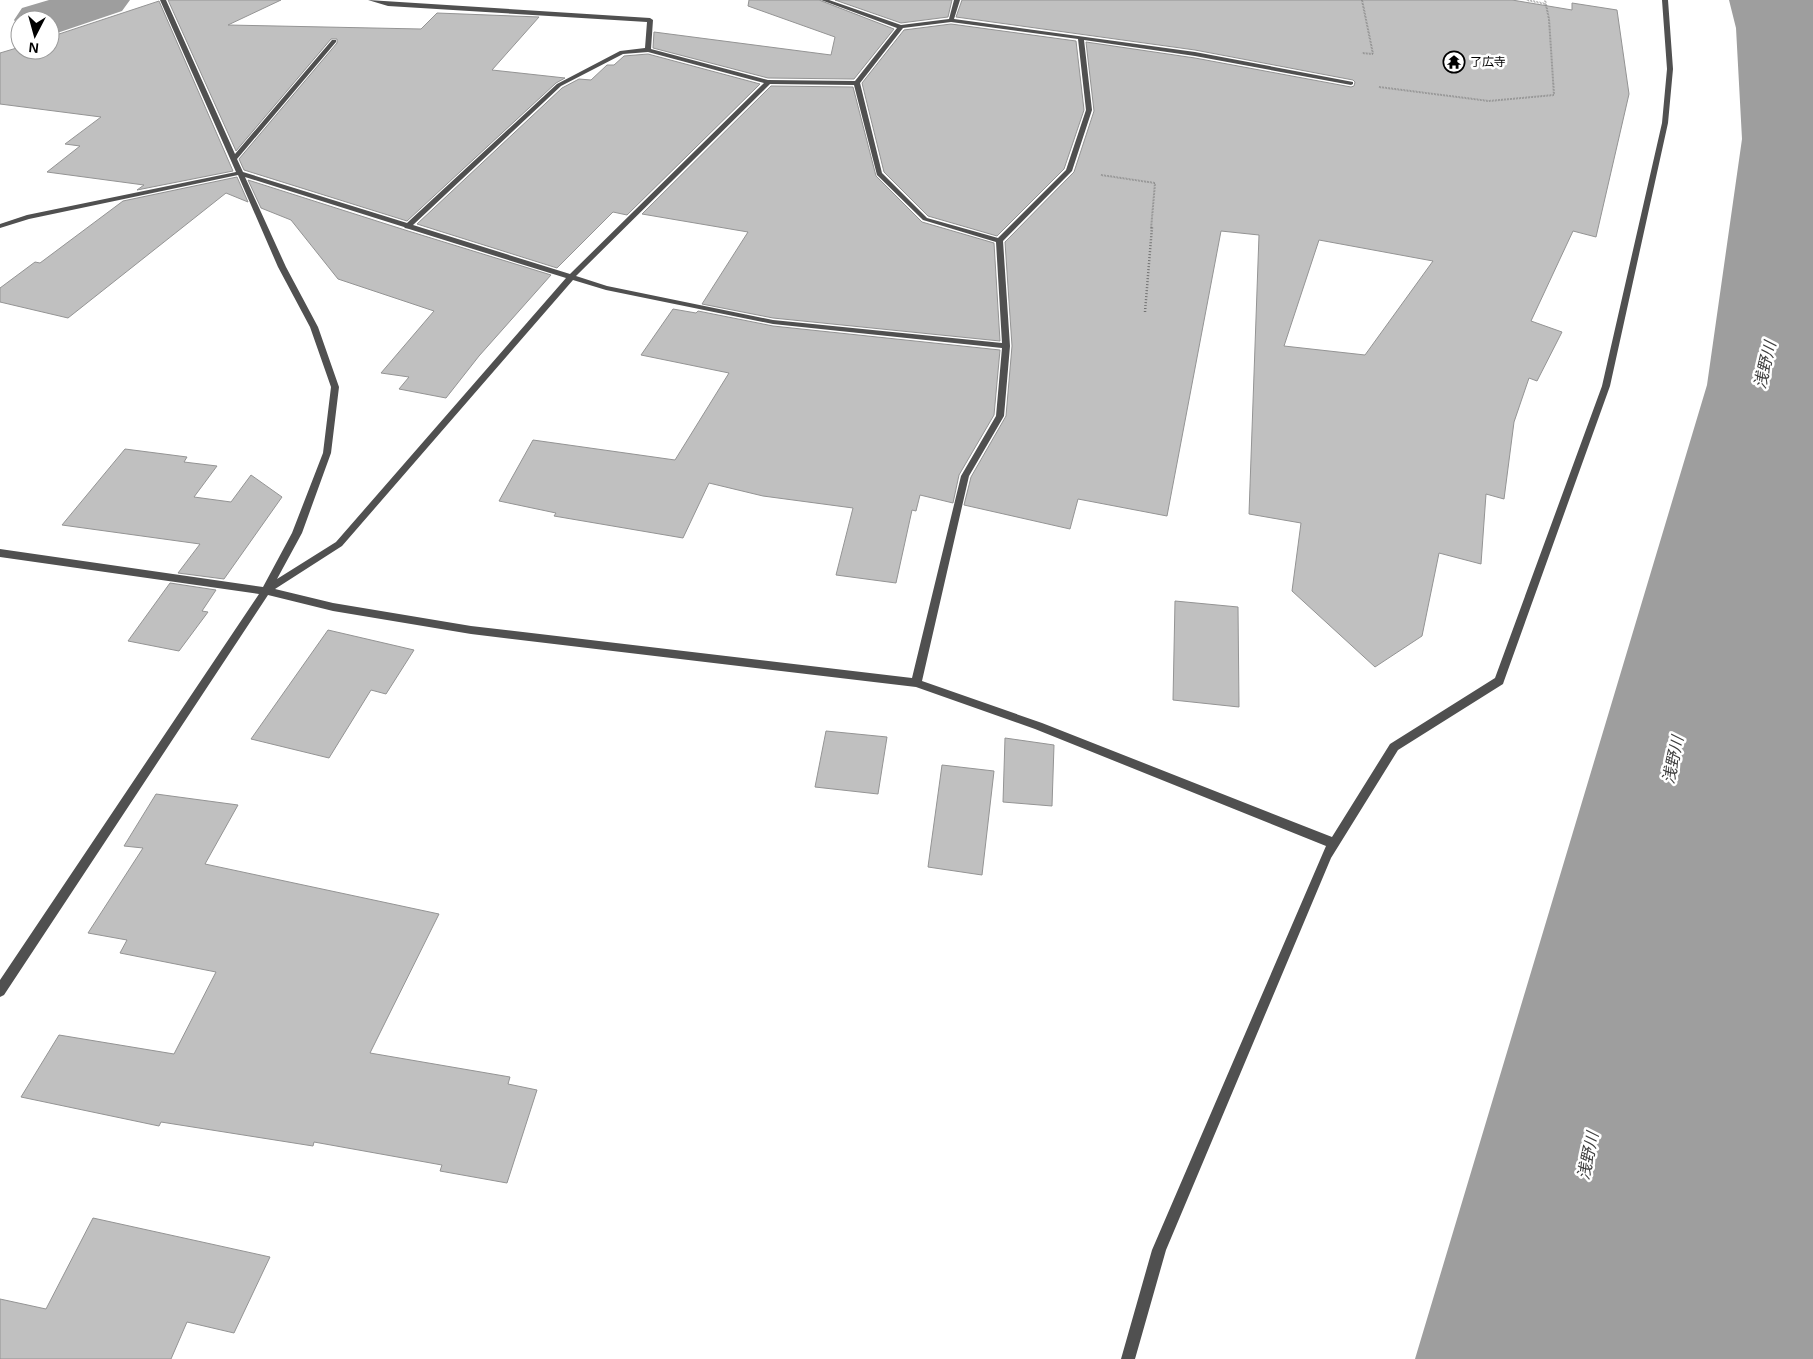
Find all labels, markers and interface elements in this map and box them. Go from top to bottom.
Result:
north arrow [10,10,60,60]
text: N [28,39,40,56]
temple icon: 了広寺 [1442,50,1466,74]
place label: 了広寺 [1470,55,1506,69]
water label: 浅野川 [1751,338,1779,390]
water label: 浅野川 [1660,733,1687,785]
water label: 浅野川 [1575,1129,1602,1181]

